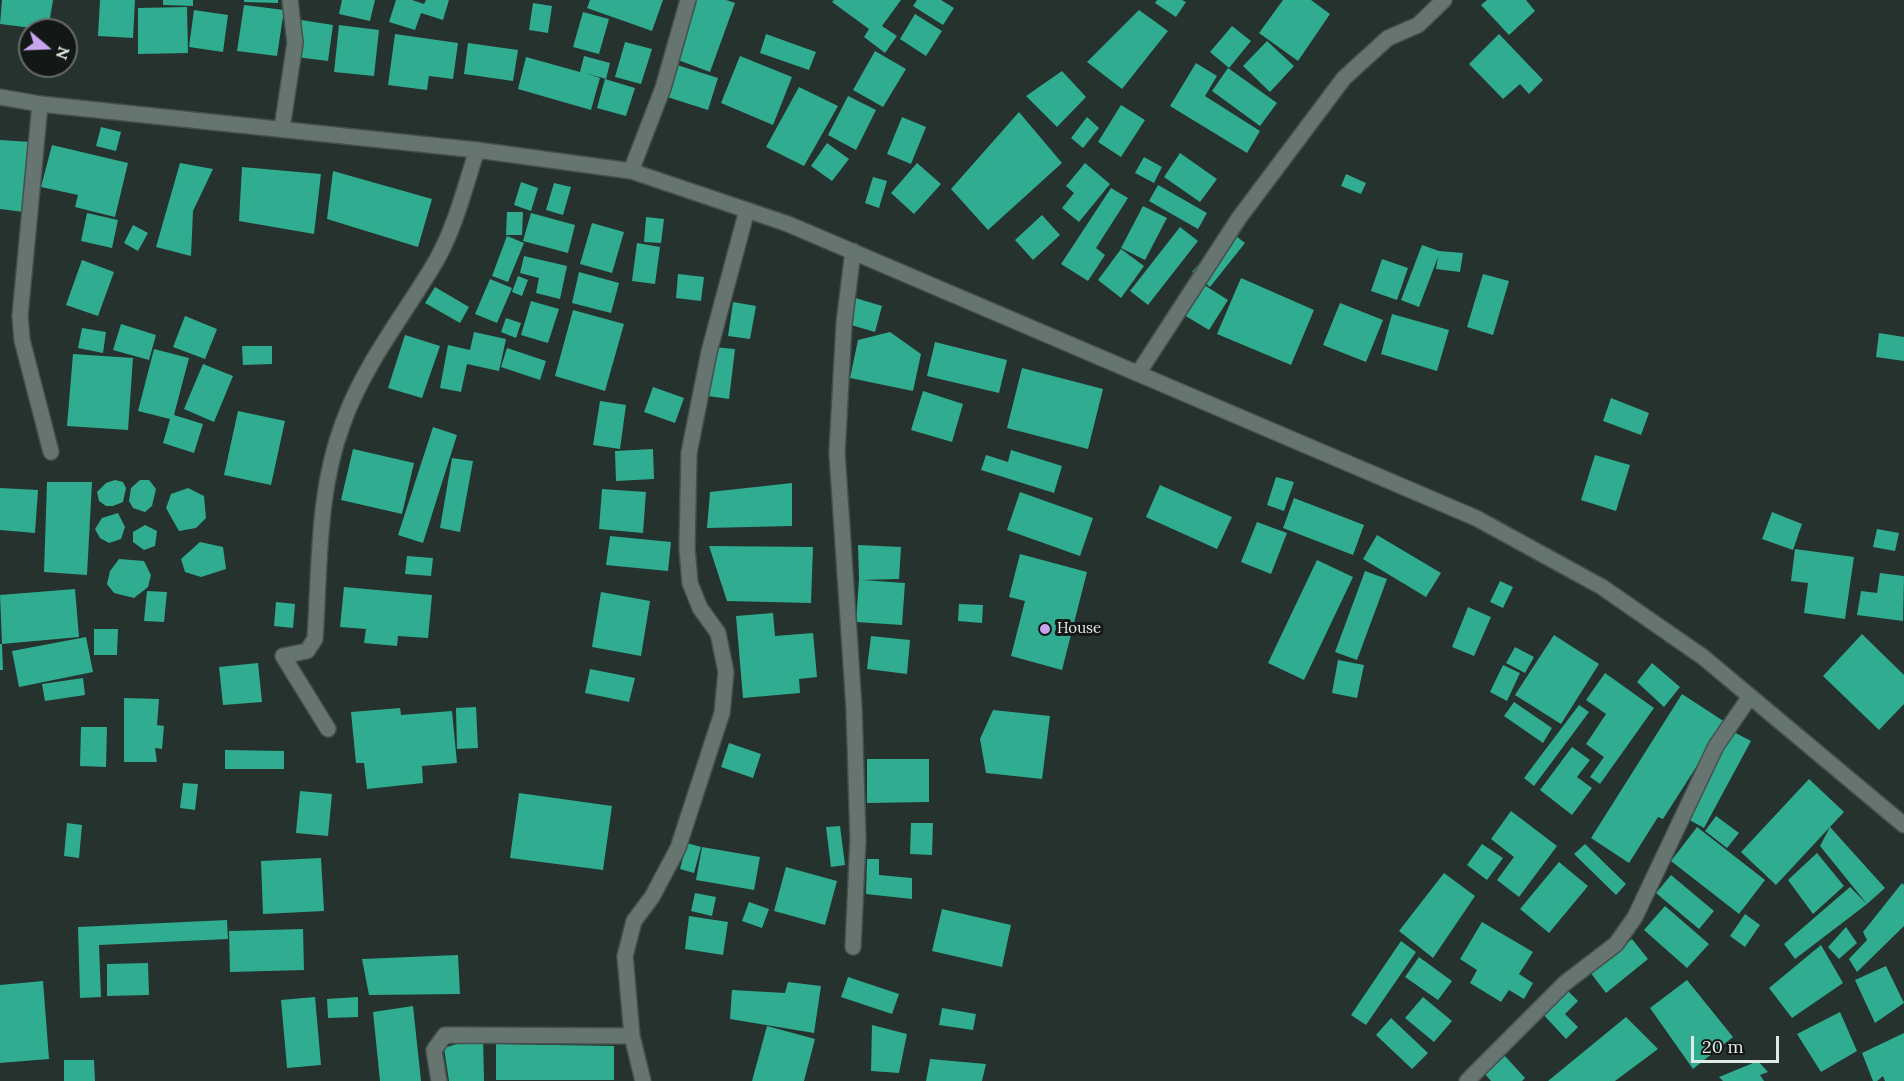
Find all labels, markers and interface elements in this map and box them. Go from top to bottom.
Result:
north arrow [18,18,78,78]
text: N [52,44,75,62]
place label: House [1057,620,1101,638]
marker: House [1038,622,1052,636]
scale bar [1694,1024,1782,1062]
text: 20 m [1702,1035,1744,1058]

